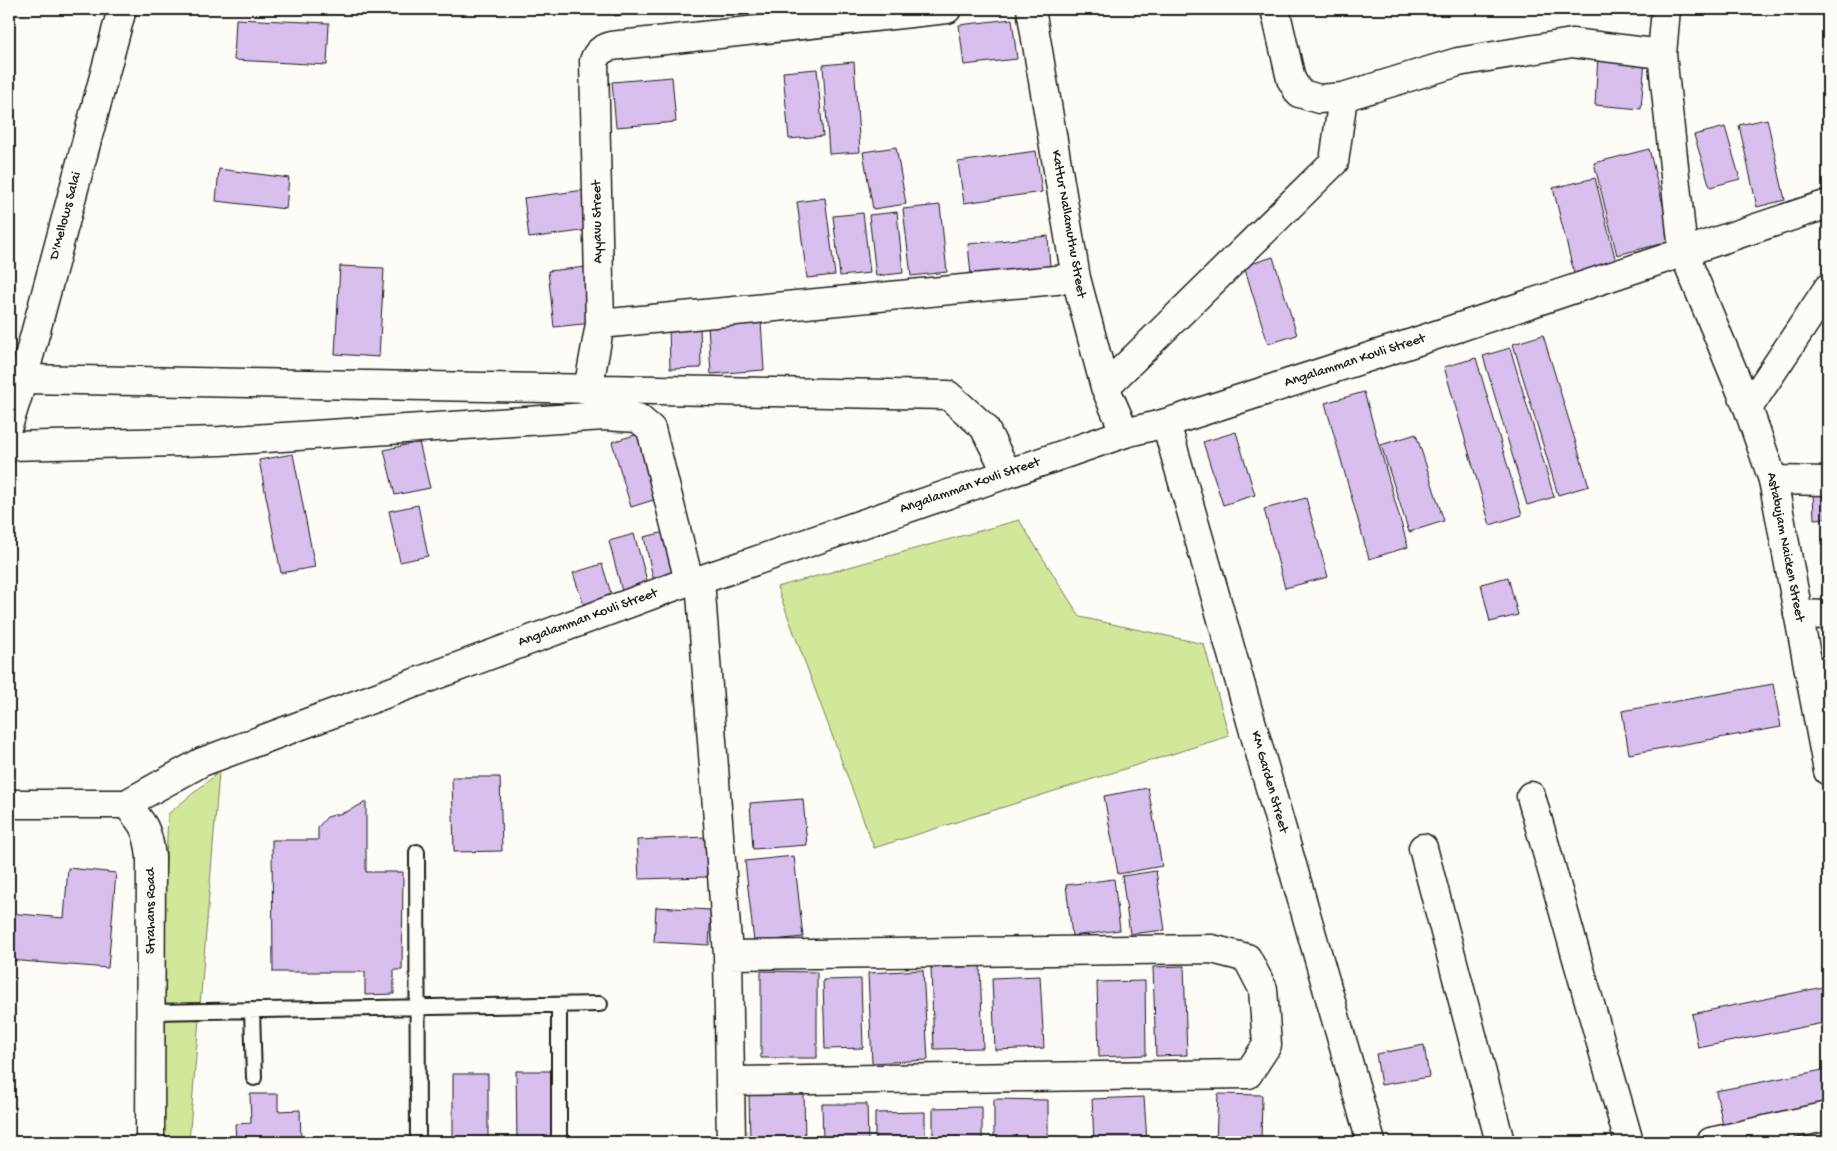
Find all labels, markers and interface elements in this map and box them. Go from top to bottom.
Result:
street label: Kattur Nallamuthu Street [1047,149,1090,300]
street label: D'Mellows Salai [46,170,86,263]
street label: Ayyavu Street [589,179,607,264]
street label: Angalamman Kovli Street [1282,330,1429,392]
street label: Angalamman Kovli Street [898,454,1043,518]
street label: Astabujam Naicken Street [1762,471,1808,624]
street label: Angalamman Kovli Street [516,584,661,651]
street label: KM Garden Street [1246,729,1292,836]
street label: Strahans Road [143,866,160,954]

